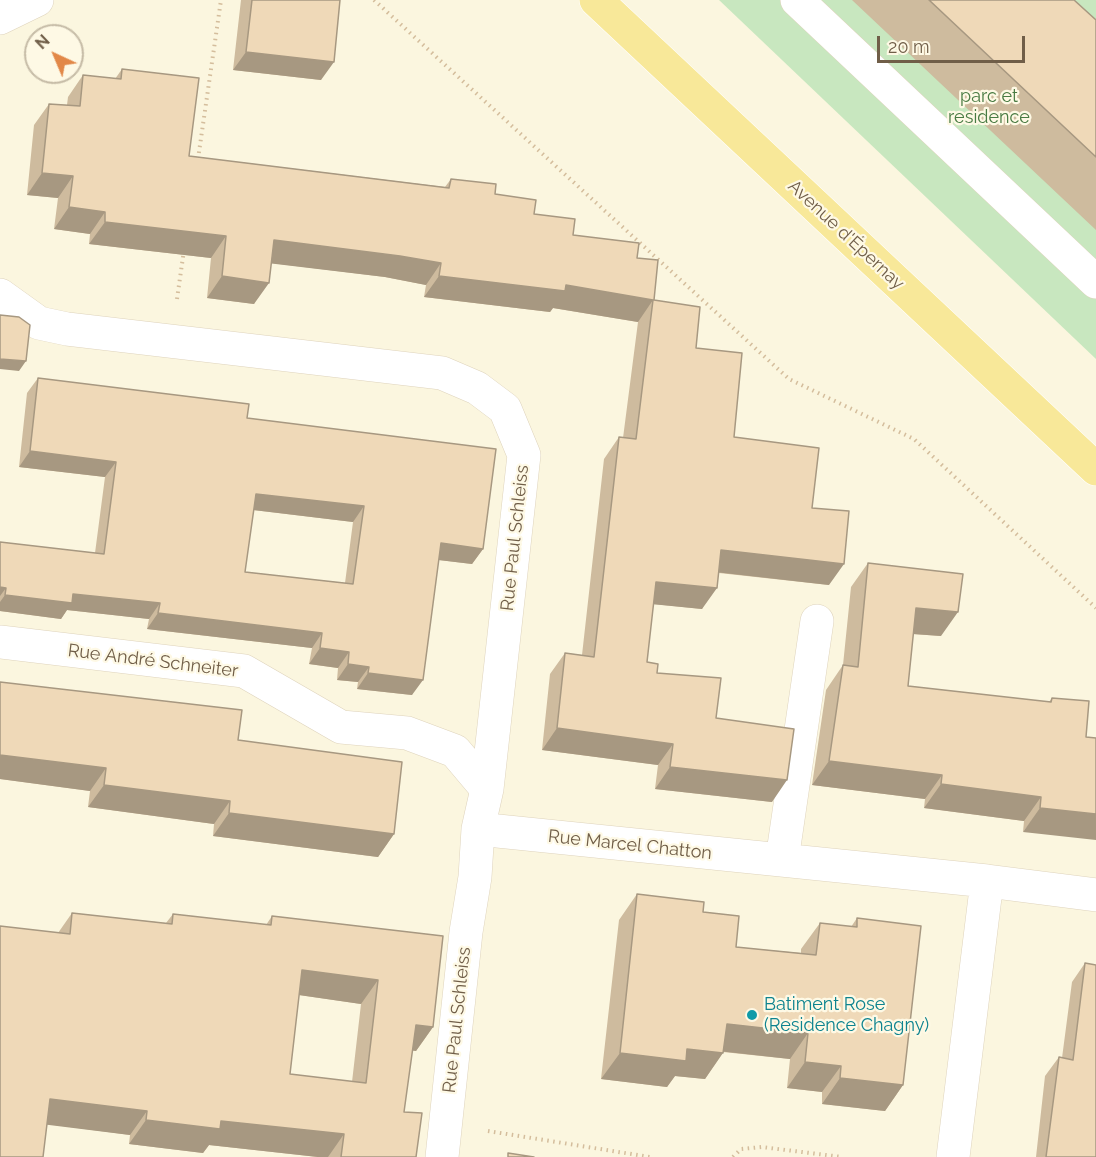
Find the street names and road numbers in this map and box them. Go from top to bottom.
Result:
street label: Avenue d'Épernay [783,176,909,294]
street label: Rue Paul Schleiss [497,464,533,612]
street label: Rue André Schneiter [67,640,239,682]
street label: Rue Marcel Chatton [547,826,713,864]
street label: Rue Paul Schleiss [439,946,475,1094]

